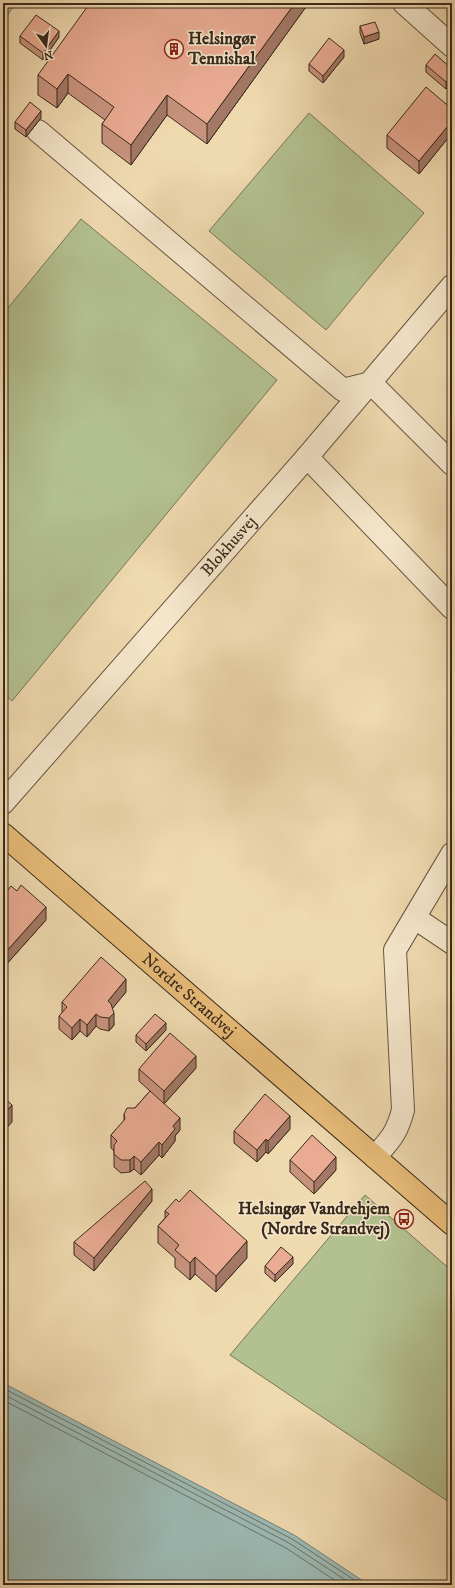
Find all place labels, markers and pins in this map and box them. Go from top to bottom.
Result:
place label: Helsingør Tennishal [187,28,257,70]
building icon: Helsingør Tennishal [163,38,185,60]
place label: Helsingør Vandrehjem (Nordre Strandvej) [238,1198,390,1240]
bus stop icon: Helsingør Vandrehjem (Nordre Strandvej) [393,1208,415,1230]

